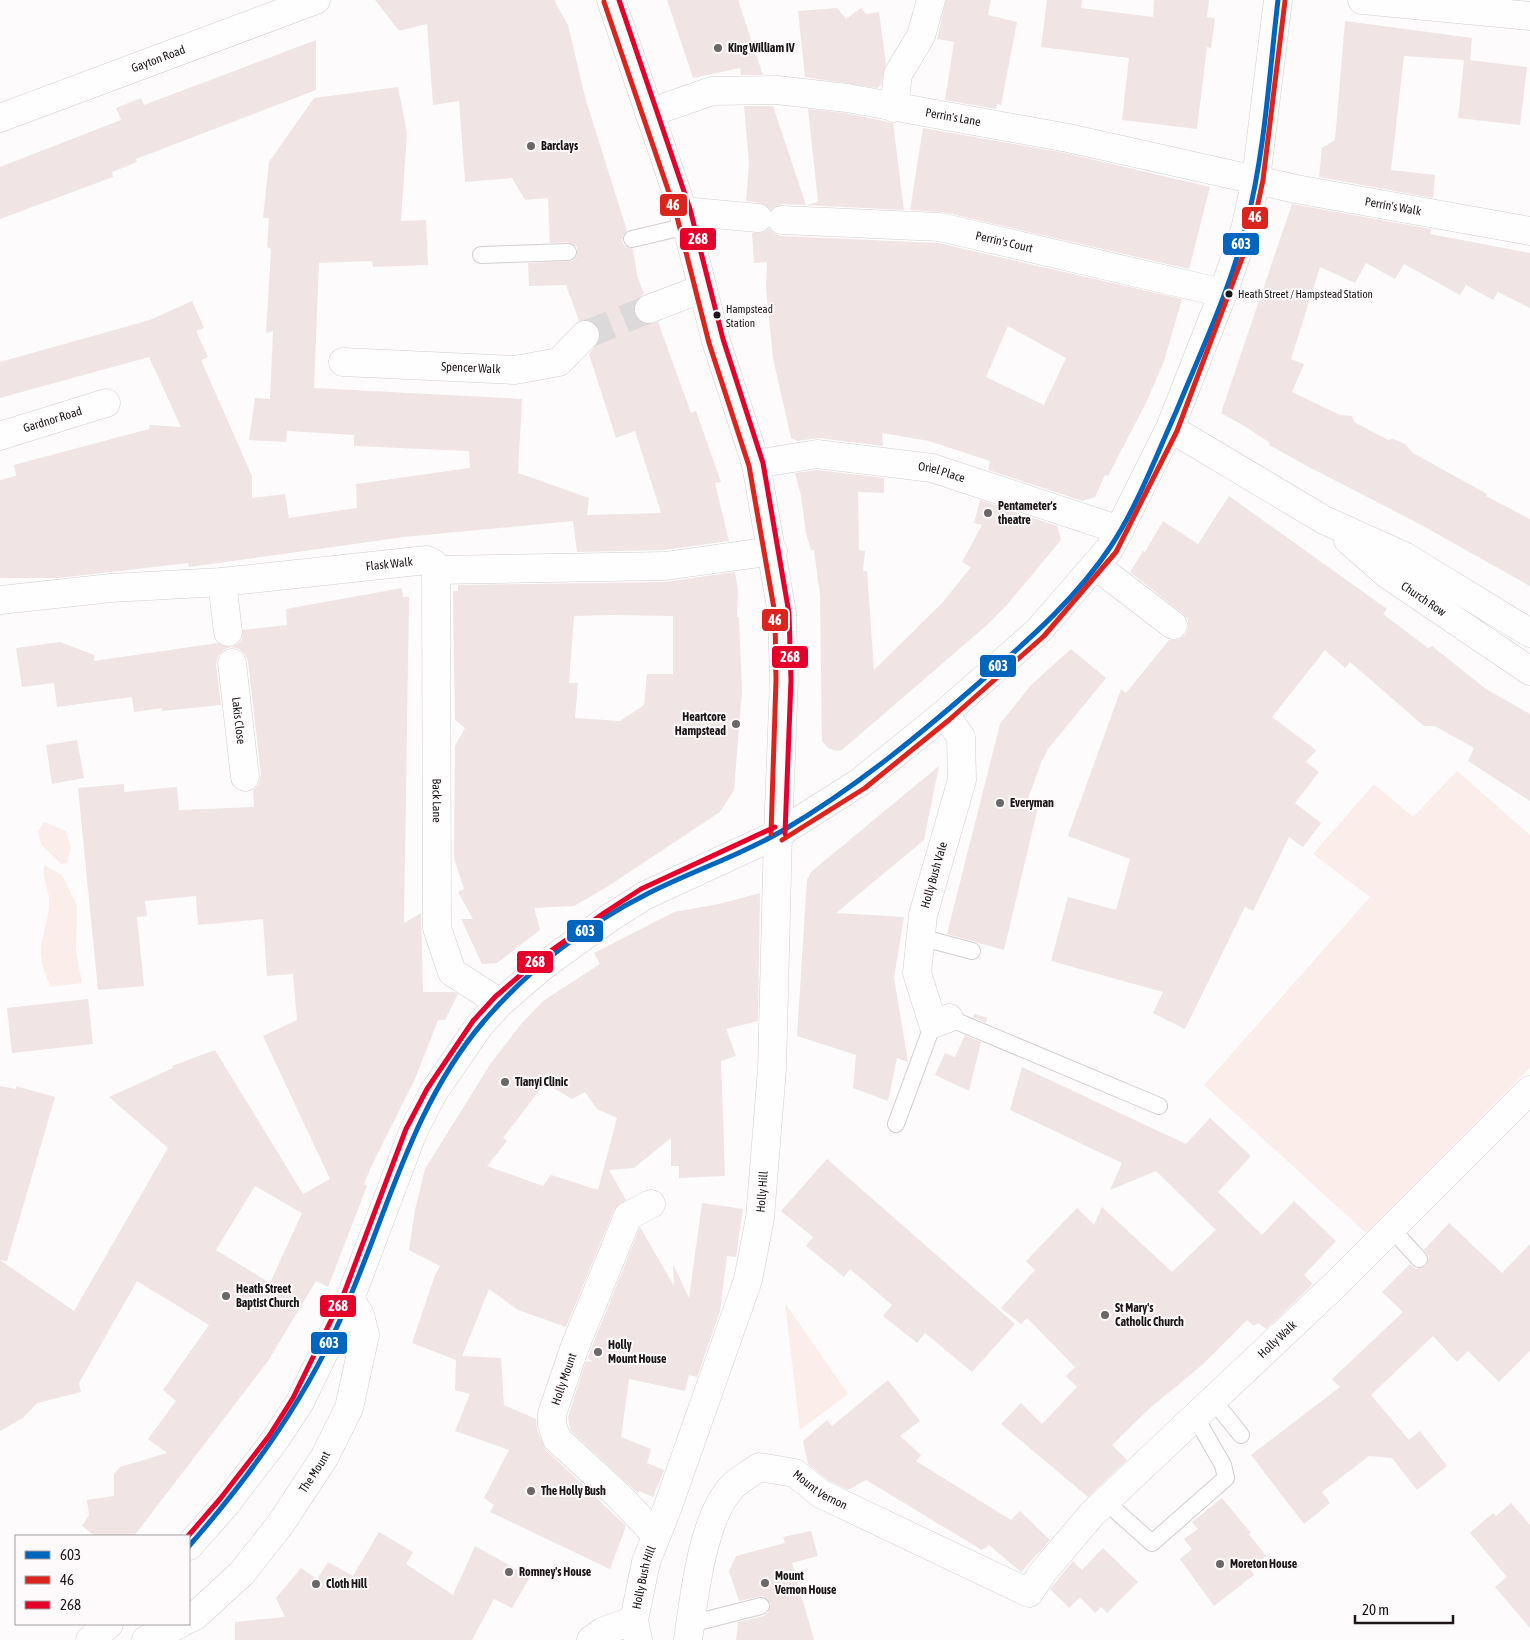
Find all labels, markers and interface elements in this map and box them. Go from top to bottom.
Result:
place label: King William IV [728,41,795,55]
street label: Gayton Road [129,42,187,75]
marker: King William IV [712,42,724,54]
street label: Perrin's Lane [924,105,982,129]
place label: Barclays [541,139,579,153]
marker: Barclays [525,140,537,152]
line badge: 46 [659,193,688,217]
street label: Perrin's Walk [1364,194,1423,218]
text: 46 [665,197,680,213]
line badge: 46 [1241,206,1269,230]
text: 46 [1247,209,1262,225]
line badge: 268 [679,227,717,251]
street label: Perrin's Court [974,229,1035,256]
text: 268 [688,231,708,247]
line badge: 603 [1222,232,1260,256]
text: 603 [1231,236,1251,252]
place label: Heath Street / Hampstead Station [1238,288,1373,300]
marker: Heath Street / Hampstead Station [1224,289,1234,299]
place label: Hampstead Station [726,303,773,329]
marker: Hampstead Station [712,310,722,320]
street label: Spencer Walk [441,360,502,376]
street label: Gardnor Road [21,404,84,435]
street label: Oriel Place [917,459,967,485]
place label: Pentameter's theatre [997,499,1057,527]
marker: Pentameter's theatre [982,507,994,519]
street label: Flask Walk [365,554,414,574]
street label: Church Row [1398,579,1449,619]
line badge: 46 [761,608,789,632]
text: 46 [767,612,782,628]
line badge: 268 [771,645,809,669]
text: 268 [780,649,800,665]
line badge: 603 [979,654,1017,678]
text: 603 [988,658,1008,674]
street label: Lakis Close [229,696,248,745]
place label: Heartcore Hampstead [675,710,727,738]
marker: Heartcore Hampstead [730,718,742,730]
street label: Back Lane [430,778,444,823]
place label: Everyman [1010,796,1054,810]
marker: Everyman [994,797,1006,809]
street label: Holly Bush Vale [918,840,950,910]
line badge: 603 [566,919,604,943]
text: 603 [575,923,595,939]
line badge: 268 [516,950,554,974]
text: 268 [525,954,545,970]
place label: Tianyi Clinic [515,1075,568,1089]
marker: Tianyi Clinic [499,1076,511,1088]
street label: Holly Hill [753,1170,771,1213]
place label: Heath Street Baptist Church [236,1282,300,1310]
marker: Heath Street Baptist Church [220,1290,232,1302]
line badge: 268 [319,1294,357,1318]
text: 268 [328,1298,348,1314]
place label: St Mary's Catholic Church [1115,1301,1184,1329]
marker: St Mary's Catholic Church [1099,1309,1111,1321]
street label: Holly Walk [1255,1317,1300,1361]
line badge: 603 [310,1331,348,1355]
text: 603 [319,1335,339,1351]
place label: Holly Mount House [608,1338,667,1366]
marker: Holly Mount House [592,1346,604,1358]
street label: Holly Mount [549,1351,580,1407]
street label: The Mount [296,1448,333,1495]
street label: Mount Vernon [790,1467,850,1512]
place label: The Holly Bush [541,1484,606,1498]
marker: The Holly Bush [525,1485,537,1497]
legend [15,1535,190,1625]
street label: Holly Bush Hill [629,1543,659,1610]
text: 603 [60,1546,81,1563]
place label: Moreton House [1230,1557,1298,1571]
marker: Moreton House [1214,1558,1226,1570]
place label: Romney's House [519,1565,592,1579]
marker: Romney's House [503,1566,515,1578]
place label: Mount Vernon House [774,1569,837,1597]
text: 46 [60,1571,74,1588]
place label: Cloth Hill [326,1577,368,1591]
marker: Mount Vernon House [759,1577,771,1589]
marker: Cloth Hill [310,1578,322,1590]
scale bar [1355,1592,1452,1624]
text: 268 [60,1596,81,1613]
text: 20 m [1362,1601,1389,1618]

